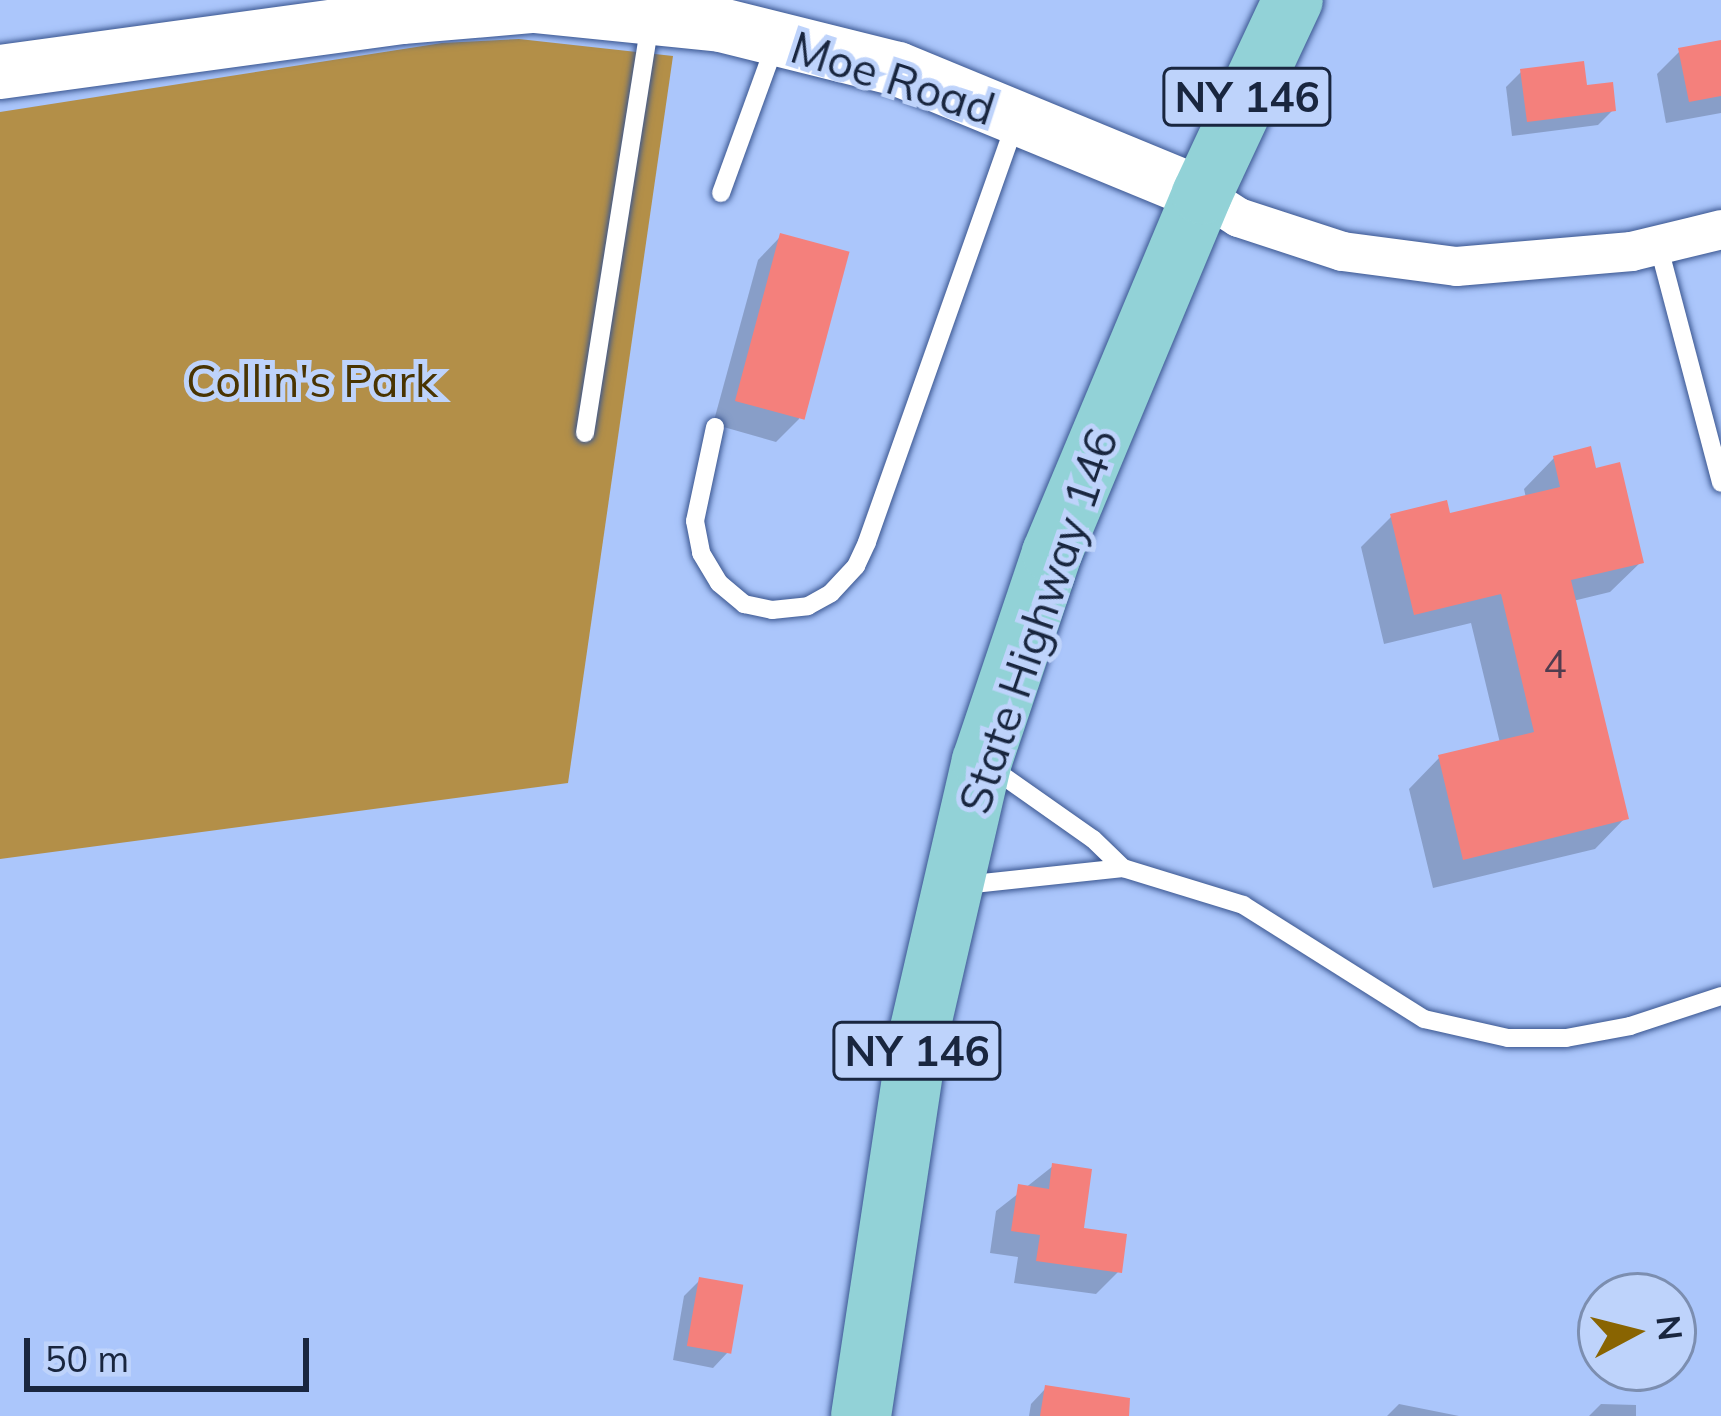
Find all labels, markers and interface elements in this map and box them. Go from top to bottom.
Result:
street label: Moe Road [784,20,1002,136]
road number: NY 146 [1160,61,1334,133]
park label: Collin's Park [186,354,438,408]
street label: State Highway 146 [947,422,1129,820]
house number: 4 [1543,641,1567,687]
road number: NY 146 [830,1015,1004,1087]
north arrow [1577,1272,1697,1392]
text: N [1648,1313,1692,1343]
scale bar [30,1314,315,1388]
text: 50 m [45,1336,129,1381]

